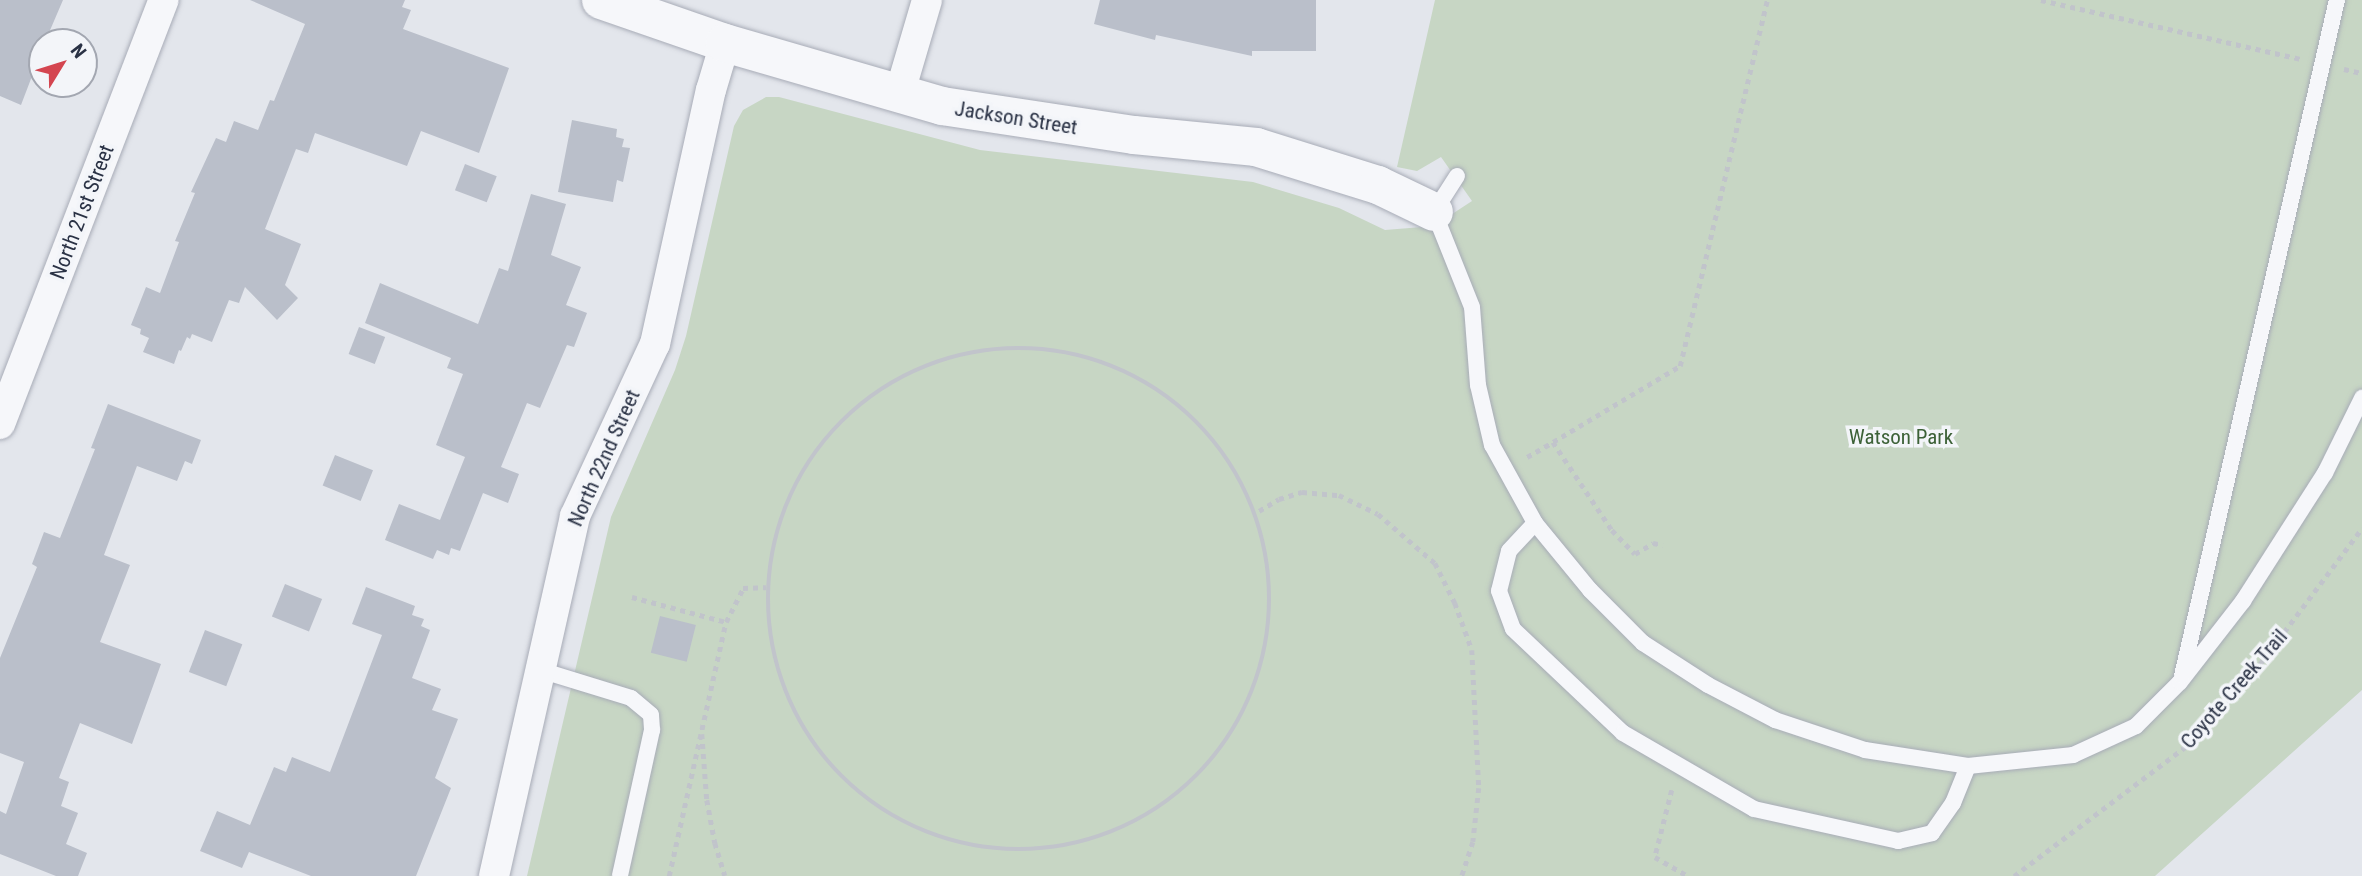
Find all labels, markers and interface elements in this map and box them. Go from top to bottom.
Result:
north arrow [28,28,98,98]
text: N [66,39,91,63]
street label: Jackson Street [953,96,1079,140]
street label: North 21st Street [45,141,119,283]
street label: North 22nd Street [563,386,645,530]
park label: Watson Park [1849,424,1953,450]
street label: Coyote Creek Trail [2175,624,2293,754]

